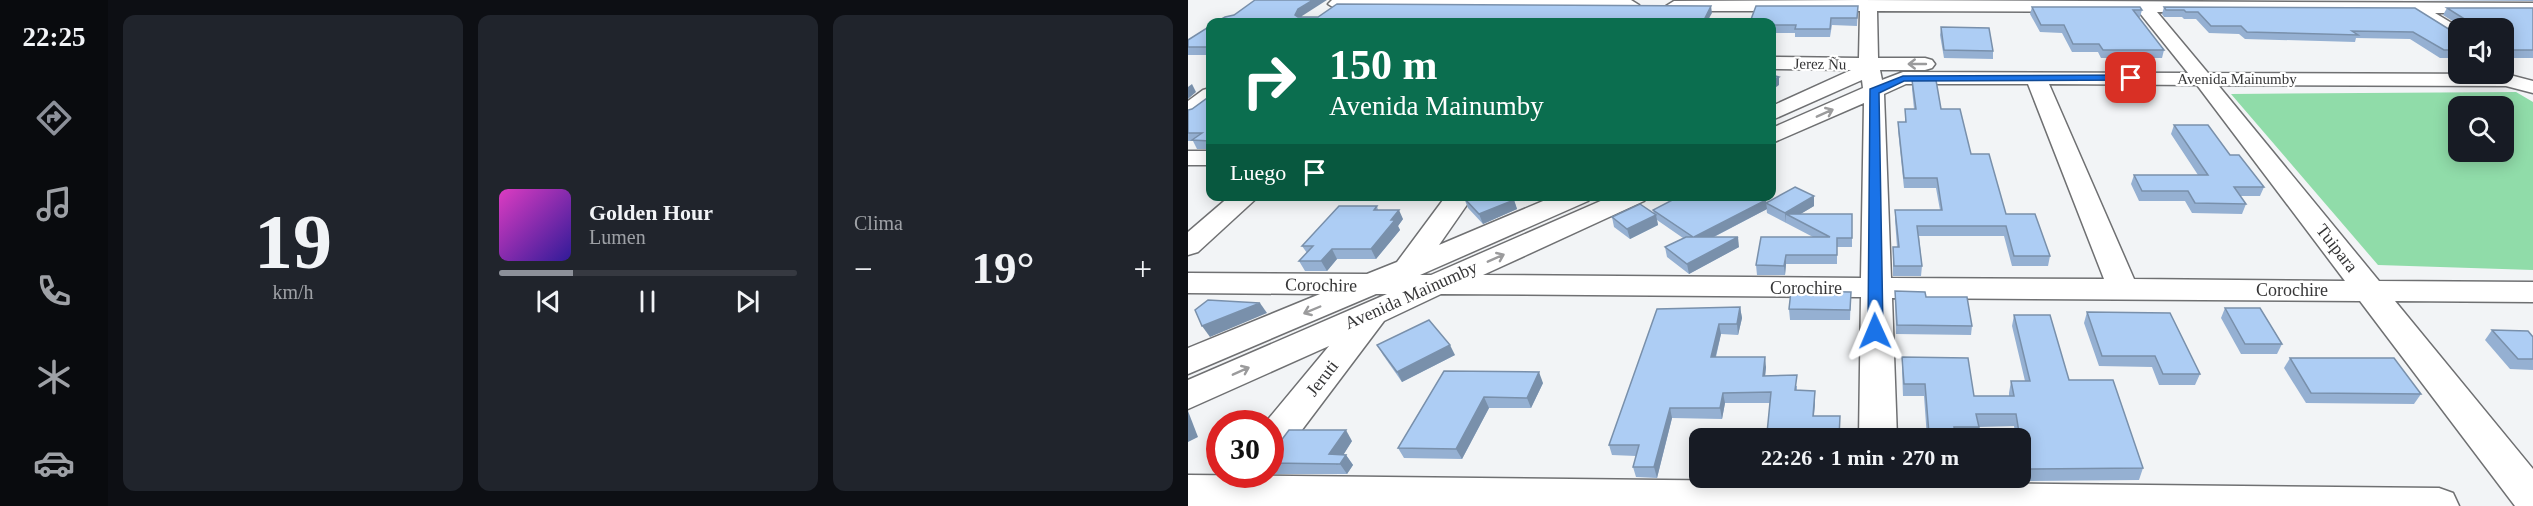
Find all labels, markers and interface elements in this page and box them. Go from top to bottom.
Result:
map controls [2448,18,2514,162]
button: sound [2448,18,2514,84]
text: 22:25 [23,22,86,52]
icon: right [1230,42,1308,120]
text: 150 m [1329,42,1438,88]
pin [2105,52,2156,103]
street label: Jerez Ñu [1793,56,1847,72]
one-way arrow [1908,58,1928,70]
icon: arrive [2114,61,2147,94]
street label: Avenida Mainumby [2177,71,2297,87]
text: Avenida Mainumby [1329,91,1544,121]
button: search [2448,96,2514,162]
icon: directions [33,97,75,139]
one-way arrow [1815,107,1834,118]
icon: arrive [1298,156,1331,189]
text: Luego [1230,160,1286,185]
icon: music [33,183,75,225]
text: 19 [254,198,332,285]
text: Golden Hour [589,200,713,225]
text: Clima [854,212,903,234]
street label: Tuipara [2312,220,2362,276]
text: Lumen [589,226,646,248]
text: 19° [972,243,1035,293]
text: − [854,251,873,287]
text: + [1133,251,1152,287]
one-way arrow [1487,251,1505,263]
street label: Avenida Mainumby [1342,257,1480,333]
icon: phone [33,270,75,312]
street label: Corochire [1285,274,1357,296]
street label: Corochire [1770,278,1842,298]
street label: Corochire [2256,280,2328,300]
text: km/h [272,281,314,303]
icon: previous [532,285,565,318]
icon: pause [631,285,664,318]
icon: next [731,285,764,318]
position arrow [1843,299,1907,363]
one-way arrow [1303,305,1322,316]
icon: climate [33,356,75,398]
street label: Jeruti [1302,356,1342,400]
one-way arrow [1232,365,1250,376]
speed limit sign: 30 [1206,410,1284,488]
icon: car [33,442,75,484]
text: 22:26 · 1 min · 270 m [1761,445,1959,470]

